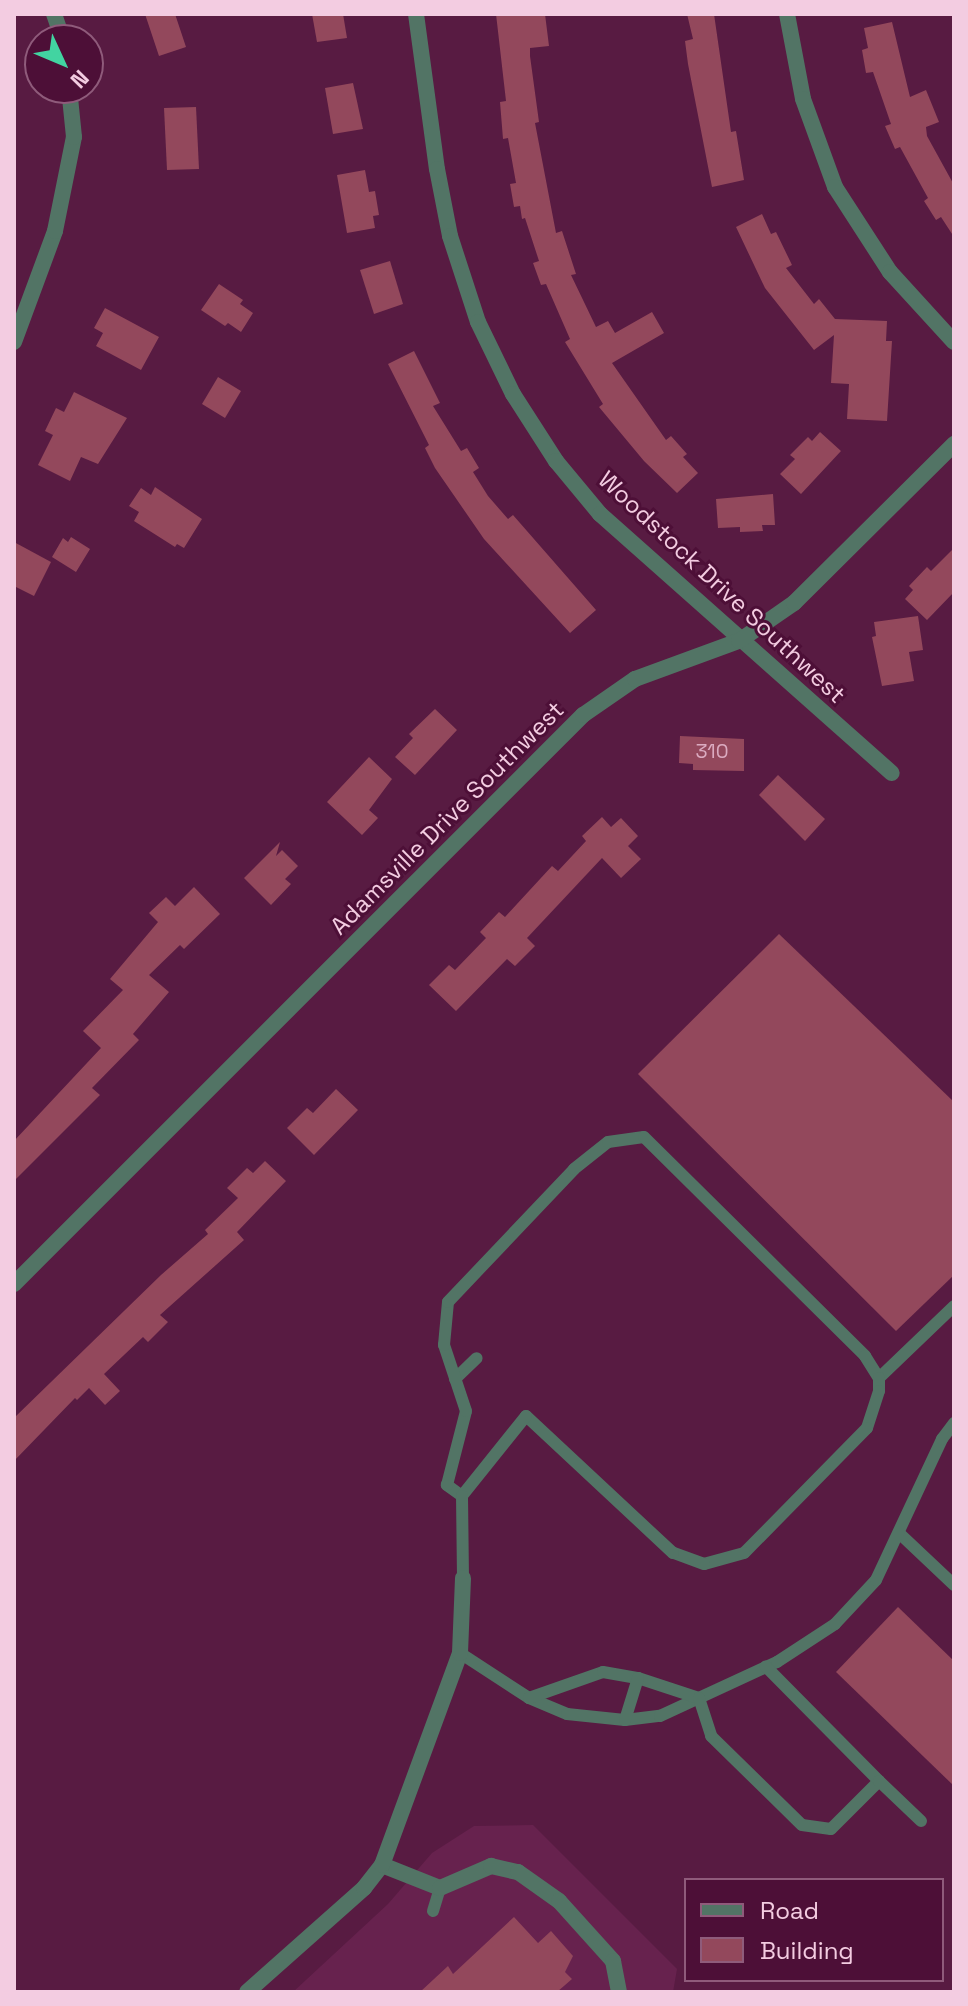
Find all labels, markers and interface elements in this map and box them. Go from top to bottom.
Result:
north arrow [24,24,104,104]
text: N [65,64,95,94]
street label: Woodstock Drive Southwest [593,465,851,709]
street label: Adamsville Drive Southwest [324,695,570,941]
house number: 310 [696,739,728,763]
legend [684,1878,944,1982]
text: Road [760,1895,819,1926]
text: Building [760,1935,854,1966]

